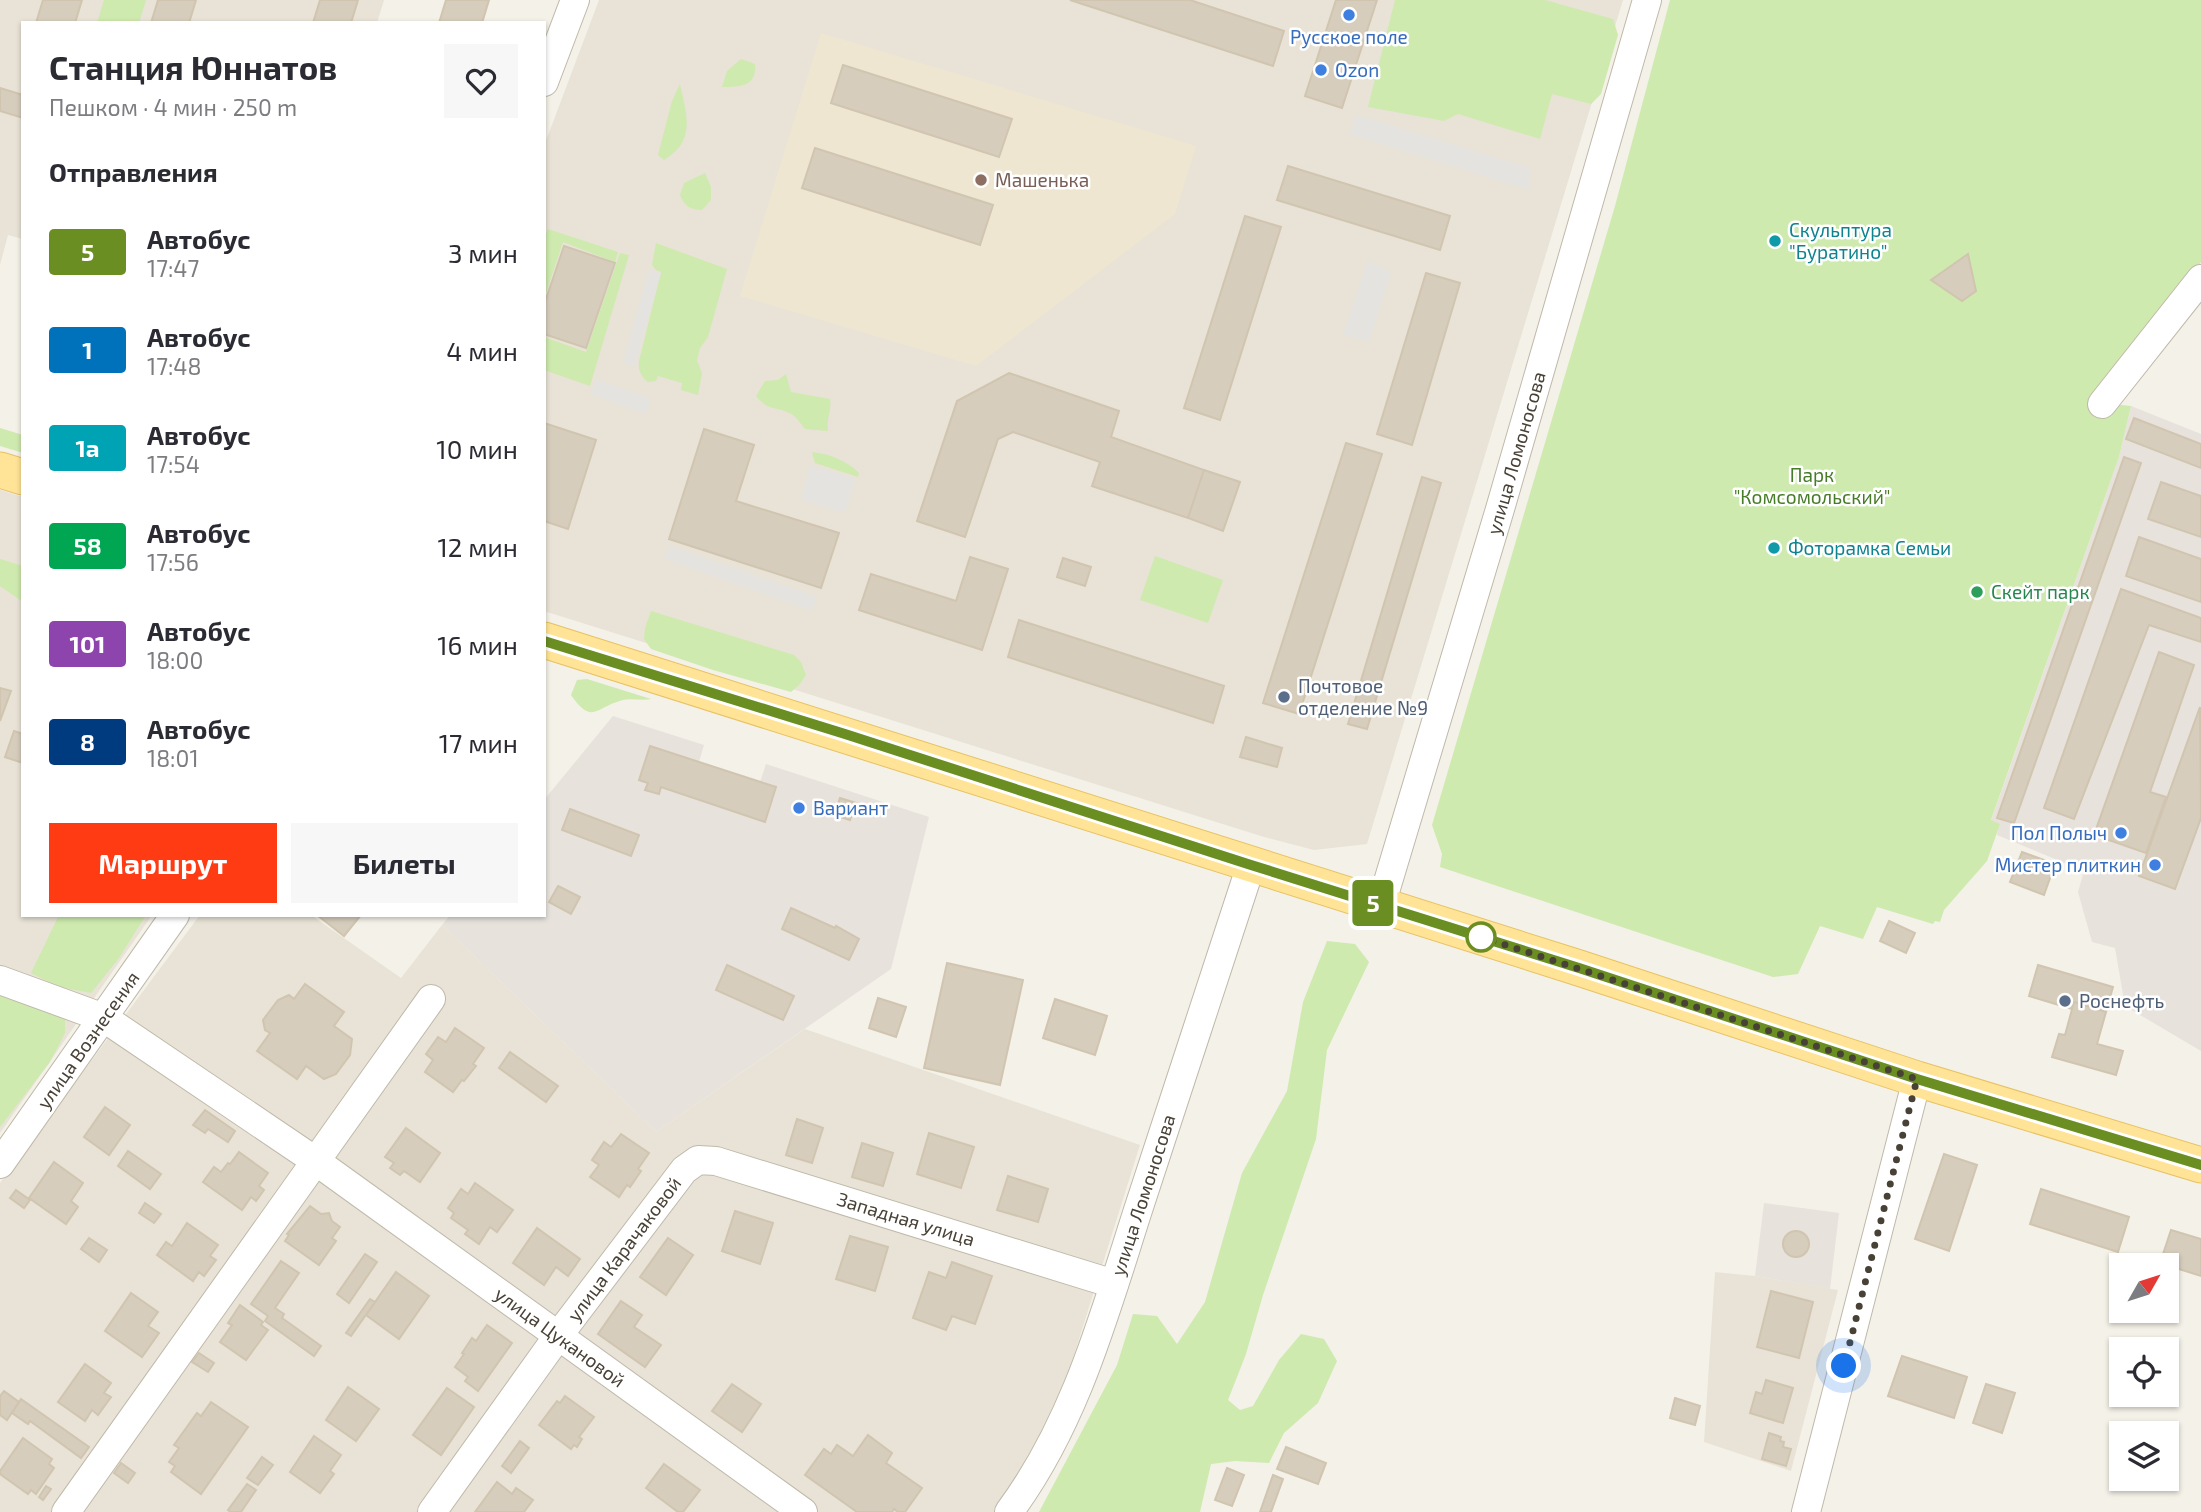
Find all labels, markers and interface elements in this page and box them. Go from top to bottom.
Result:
marker: Русское поле [1341,7,1357,23]
place label: Русское поле [1290,25,1408,49]
button: heart [444,44,518,118]
text: Станция Юннатов [49,47,337,87]
place label: Ozon [1335,58,1379,81]
marker: Ozon [1313,62,1329,78]
text: Пешком · 4 мин · 250 m [49,93,297,121]
text: Отправления [49,156,218,187]
place label: Машенька [995,168,1089,191]
marker: Машенька [973,172,989,188]
place label: Скульптура "Буратино" [1789,218,1892,264]
text: Автобус [147,223,250,254]
marker: Скульптура "Буратино" [1767,233,1783,249]
text: 5 [81,237,94,266]
text: 3 мин [448,237,518,268]
text: 17:47 [147,254,199,282]
text: Автобус [147,321,250,352]
text: 1 [82,335,93,364]
text: 4 мин [446,335,518,366]
text: 17:48 [147,352,201,380]
street label: улица Ломоносова [1481,369,1551,537]
text: Автобус [147,419,250,450]
text: 1а [75,433,100,462]
text: 10 мин [436,433,518,464]
text: 17:54 [147,450,200,478]
park label: Парк "Комсомольский" [1734,463,1890,508]
text: Автобус [147,517,250,548]
text: 58 [73,531,102,560]
text: 12 мин [437,531,518,562]
place label: Фоторамка Семьи [1788,536,1951,559]
marker: Фоторамка Семьи [1766,540,1782,556]
text: 17:56 [147,548,199,576]
place label: Скейт парк [1991,580,2090,603]
marker: Скейт парк [1969,584,1985,600]
text: Автобус [147,615,250,646]
text: 101 [70,629,105,658]
text: 16 мин [437,629,518,660]
text: 18:00 [147,646,203,674]
place label: Почтовое отделение №9 [1298,674,1428,719]
marker: Почтовое отделение №9 [1276,689,1292,705]
text: Автобус [147,713,250,744]
text: 8 [80,727,95,756]
text: 17 мин [439,727,518,758]
text: 18:01 [147,744,199,772]
place label: Вариант [813,796,888,819]
marker: Вариант [791,800,807,816]
place label: Пол Полыч [2011,821,2107,844]
button: Маршрут [49,823,277,903]
button: Билеты [291,823,518,903]
marker: Пол Полыч [2113,825,2129,841]
place label: Мистер плиткин [1995,853,2141,876]
marker: Мистер плиткин [2147,857,2163,873]
line badge: 5 [1350,880,1396,926]
text: 5 [1366,888,1380,917]
unlabelled marker [1466,922,1496,952]
street label: улица Вознесения [32,967,144,1113]
place label: Роснефть [2079,989,2164,1012]
marker: Роснефть [2057,993,2073,1009]
street label: улица Ломоносова [1106,1111,1180,1279]
street label: улица Карачаковой [562,1172,686,1326]
street label: Западная улица [834,1187,978,1251]
north arrow [2109,1253,2179,1323]
map controls [2109,1253,2179,1491]
street label: улица Цукановой [490,1282,630,1392]
button: locate [2109,1337,2179,1407]
your location [1826,1348,1861,1383]
button: layers [2109,1421,2179,1491]

